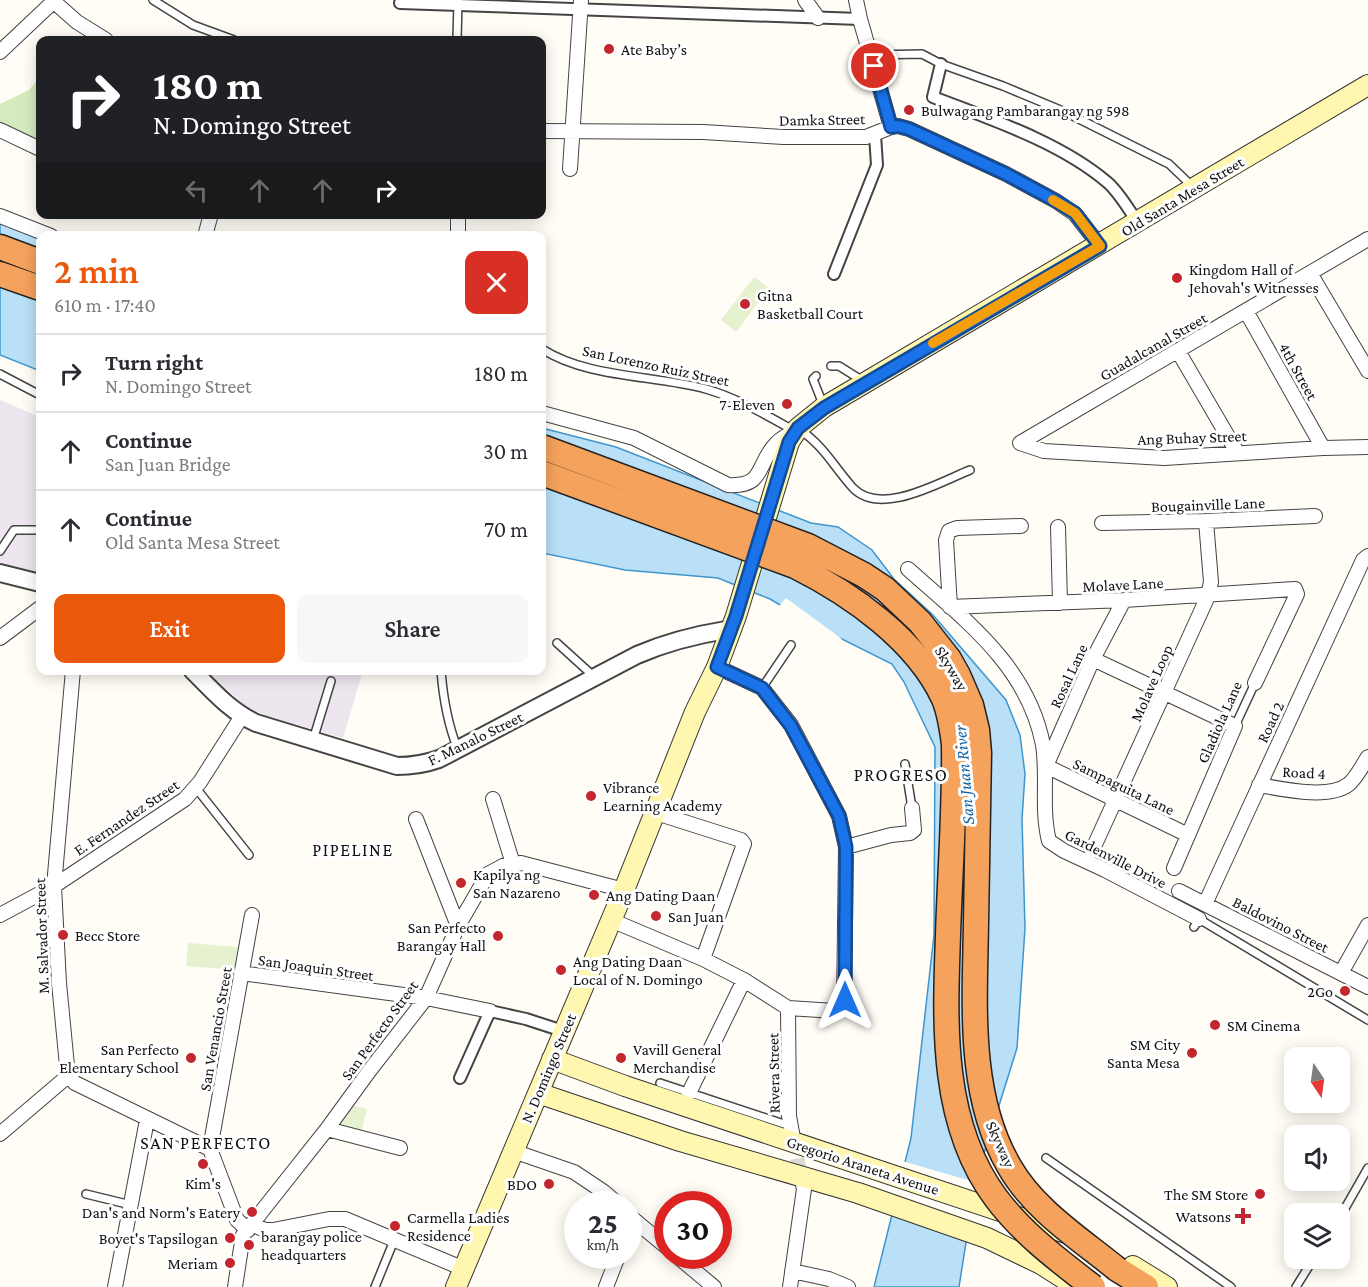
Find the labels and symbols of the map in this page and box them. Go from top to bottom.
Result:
pin [848,40,899,91]
place label: Ate Baby’s [621,41,687,59]
marker: Ate Baby’s [602,42,616,56]
place label: Bulwagang Pambarangay ng 598 [921,102,1130,120]
marker: Bulwagang Pambarangay ng 598 [902,103,916,117]
street label: Damka Street [779,110,866,129]
street label: Old Santa Mesa Street [1118,153,1247,240]
place label: Kingdom Hall of Jehovah's Witnesses [1187,261,1319,297]
marker: Kingdom Hall of Jehovah's Witnesses [1170,271,1184,285]
place label: Gitna Basketball Court [757,287,864,322]
marker: Gitna Basketball Court [738,297,752,311]
street label: Guadalcanal Street [1097,309,1210,384]
street label: 4th Street [1276,340,1321,403]
street label: San Lorenzo Ruiz Street [581,342,732,390]
place label: 7-Eleven [719,396,775,413]
marker: 7-Eleven [780,397,794,411]
street label: Ang Buhay Street [1137,427,1248,449]
street label: Bougainville Lane [1151,494,1265,516]
street label: Molave Lane [1082,574,1164,595]
street label: Rosal Lane [1046,642,1091,711]
street label: Molave Loop [1127,642,1177,725]
street label: Skyway [931,643,972,695]
street label: Gladiola Lane [1194,679,1245,766]
street label: Road 2 [1254,699,1287,745]
street label: F. Manalo Street [425,708,526,769]
water label: San Juan River [950,724,978,826]
street label: Sampaguita Lane [1070,755,1177,819]
street label: Road 4 [1282,763,1326,782]
district label: PROGRESO [854,765,948,785]
street label: E. Fernandez Street [71,776,183,859]
place label: Vibrance Learning Academy [603,779,723,815]
marker: Vibrance Learning Academy [584,789,598,803]
street label: Gardenville Drive [1062,826,1169,891]
district label: PIPELINE [312,840,394,860]
place label: Kapilya ng San Nazareno [473,866,560,901]
marker: Kapilya ng San Nazareno [454,876,468,890]
street label: M. Salvador Street [31,877,52,994]
place label: Ang Dating Daan [606,887,716,905]
marker: Ang Dating Daan [587,888,601,902]
street label: Baldovino Street [1230,893,1332,956]
place label: San Juan [668,908,724,926]
marker: San Juan [649,909,663,923]
place label: San Perfecto Barangay Hall [397,919,486,955]
place label: Becc Store [75,927,140,944]
marker: Becc Store [56,928,70,942]
marker: San Perfecto Barangay Hall [491,929,505,943]
street label: San Joaquin Street [257,951,375,985]
place label: Ang Dating Daan Local of N. Domingo [573,953,703,989]
marker: Ang Dating Daan Local of N. Domingo [554,963,568,977]
street label: San Venancio Street [196,965,235,1093]
position arrow [813,968,877,1032]
street label: San Perfecto Street [338,977,422,1083]
place label: 2Go [1307,983,1333,1000]
marker: 2Go [1338,984,1352,998]
street label: N. Domingo Street [518,1010,580,1126]
place label: SM Cinema [1227,1017,1301,1034]
marker: SM Cinema [1208,1018,1222,1032]
street label: Rivera Street [764,1032,783,1113]
place label: SM City Santa Mesa [1107,1036,1181,1071]
place label: San Perfecto Elementary School [59,1041,179,1077]
place label: Vavill General Merchandise [633,1041,722,1076]
marker: SM City Santa Mesa [1185,1046,1199,1060]
north arrow [1284,1047,1350,1113]
marker: San Perfecto Elementary School [184,1051,198,1065]
marker: Vavill General Merchandise [614,1051,628,1065]
street label: Skyway [982,1118,1018,1171]
district label: SAN PERFECTO [140,1133,272,1153]
street label: Gregorio Araneta Avenue [784,1133,941,1199]
marker: Kim's [196,1157,210,1171]
place label: Kim's [185,1175,221,1192]
place label: BDO [507,1176,537,1193]
marker: BDO [542,1177,556,1191]
place label: The SM Store [1164,1186,1248,1203]
marker: The SM Store [1253,1187,1267,1201]
speed limit sign: 30 [654,1191,732,1269]
place label: Dan's and Norm's Eatery [82,1204,241,1222]
marker: Dan's and Norm's Eatery [245,1205,259,1219]
place label: Watsons [1175,1208,1231,1225]
place label: Carmella Ladies Residence [407,1209,509,1244]
marker: Watsons [1236,1209,1250,1223]
marker: Carmella Ladies Residence [388,1219,402,1233]
place label: barangay police headquarters [261,1228,362,1264]
place label: Boyet's Tapsilogan [99,1230,218,1248]
marker: Boyet's Tapsilogan [223,1231,237,1245]
marker: barangay police headquarters [242,1238,256,1252]
place label: Meriam [168,1255,218,1272]
marker: Meriam [223,1256,237,1270]

